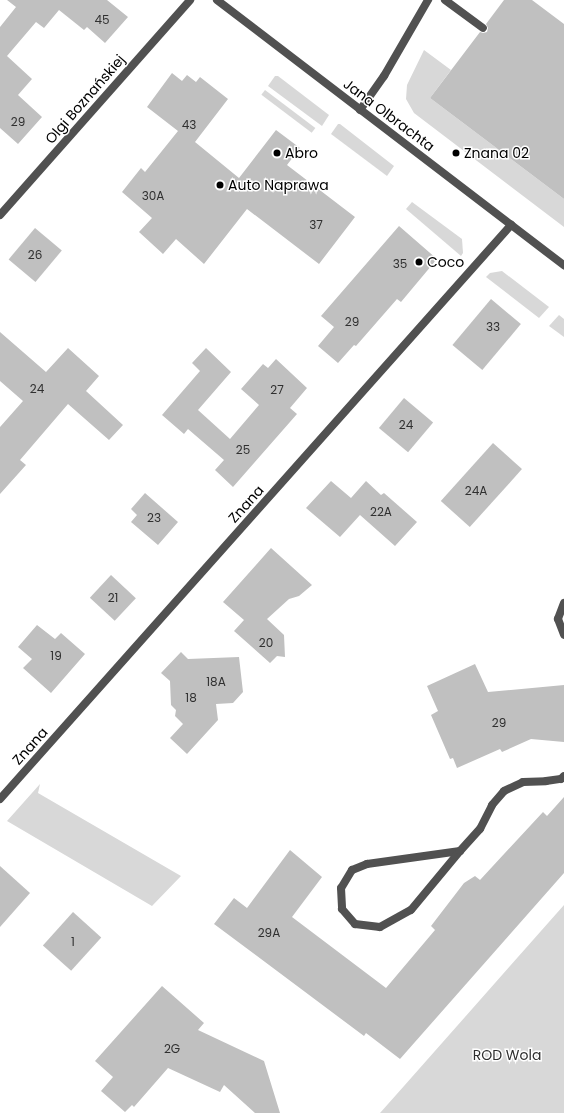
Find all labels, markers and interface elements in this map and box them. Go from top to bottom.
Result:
house number: 45 [94,13,110,27]
street label: Olgi Boznańskiej [42,51,128,147]
street label: Jana Olbrachta [340,75,438,155]
house number: 29 [11,115,25,129]
house number: 43 [182,118,196,132]
place label: Abro [285,145,318,161]
place label: Znana 02 [464,145,529,161]
marker: Abro [272,148,282,158]
marker: Znana 02 [451,148,461,158]
place label: Auto Naprawa [228,177,329,193]
marker: Auto Naprawa [215,180,225,190]
house number: 30A [142,189,164,203]
house number: 37 [309,218,323,232]
house number: 26 [28,248,42,262]
place label: Coco [427,254,464,270]
house number: 35 [393,257,407,271]
marker: Coco [414,257,424,267]
house number: 29 [345,315,359,329]
house number: 33 [486,320,500,334]
house number: 24 [30,382,44,396]
house number: 27 [270,383,284,397]
house number: 24 [399,418,413,432]
house number: 25 [236,443,250,457]
street label: Znana [225,482,267,526]
house number: 24A [465,484,487,498]
house number: 22A [370,505,392,519]
house number: 23 [147,511,161,525]
house number: 21 [108,591,118,605]
house number: 20 [259,636,273,650]
house number: 19 [50,649,62,663]
house number: 18A [206,675,226,689]
house number: 18 [185,691,197,705]
house number: 29 [492,716,506,730]
street label: Znana [9,724,51,768]
house number: 29A [258,926,280,940]
house number: 1 [71,935,75,949]
house number: 2G [164,1042,180,1056]
park label: ROD Wola [473,1047,541,1063]

